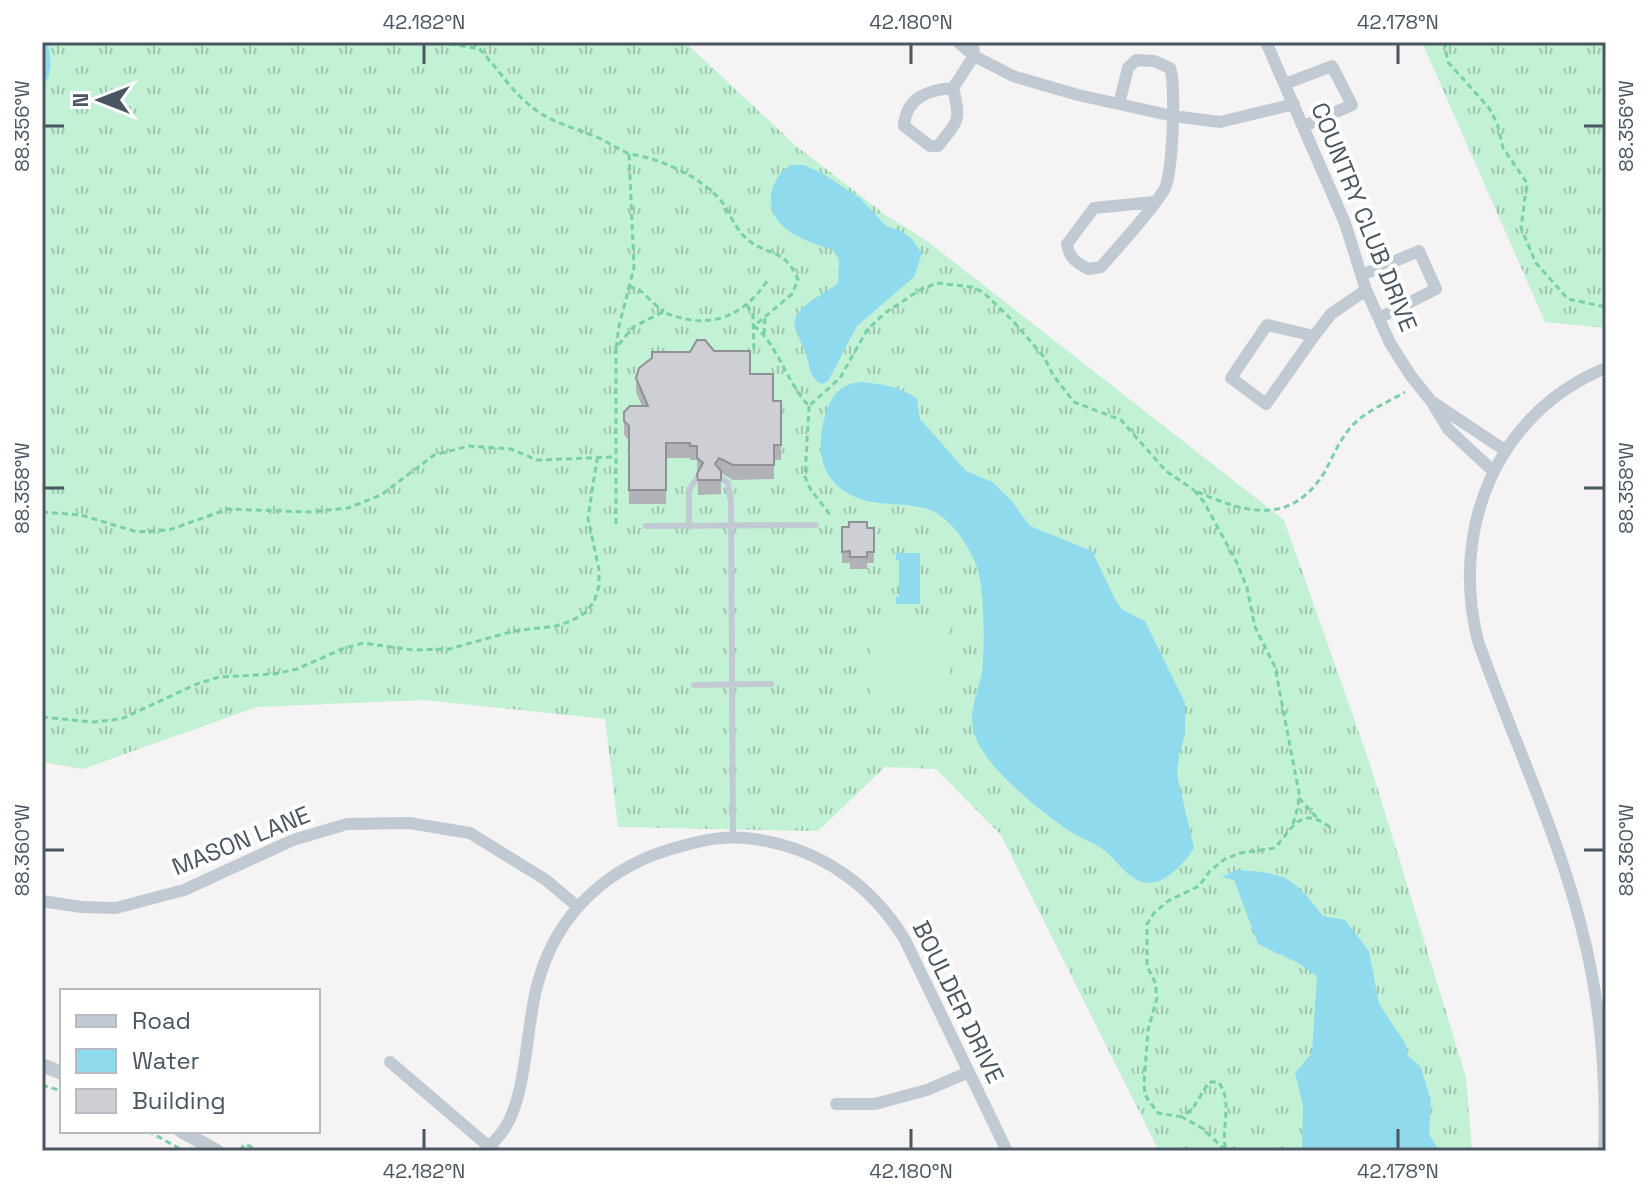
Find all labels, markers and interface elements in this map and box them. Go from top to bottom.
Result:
text: 42.182°N [383,9,465,35]
text: 42.180°N [869,9,953,35]
text: 42.178°N [1357,9,1439,35]
north arrow [60,60,140,140]
text: 88.356°W [9,80,35,172]
text: 88.356°W [1613,80,1639,172]
text: N [66,93,94,107]
street label: COUNTRY CLUB DRIVE [1304,98,1425,336]
text: 88.358°W [9,442,35,534]
text: 88.358°W [1613,442,1639,534]
street label: MASON LANE [167,799,314,882]
text: 88.360°W [9,804,35,896]
text: 88.360°W [1613,804,1639,896]
street label: BOULDER DRIVE [906,915,1011,1088]
legend [60,989,320,1133]
text: Road [132,1005,191,1036]
text: Water [132,1045,200,1076]
text: Building [132,1085,226,1116]
text: 42.182°N [383,1158,465,1184]
text: 42.180°N [869,1158,953,1184]
text: 42.178°N [1357,1158,1439,1184]

